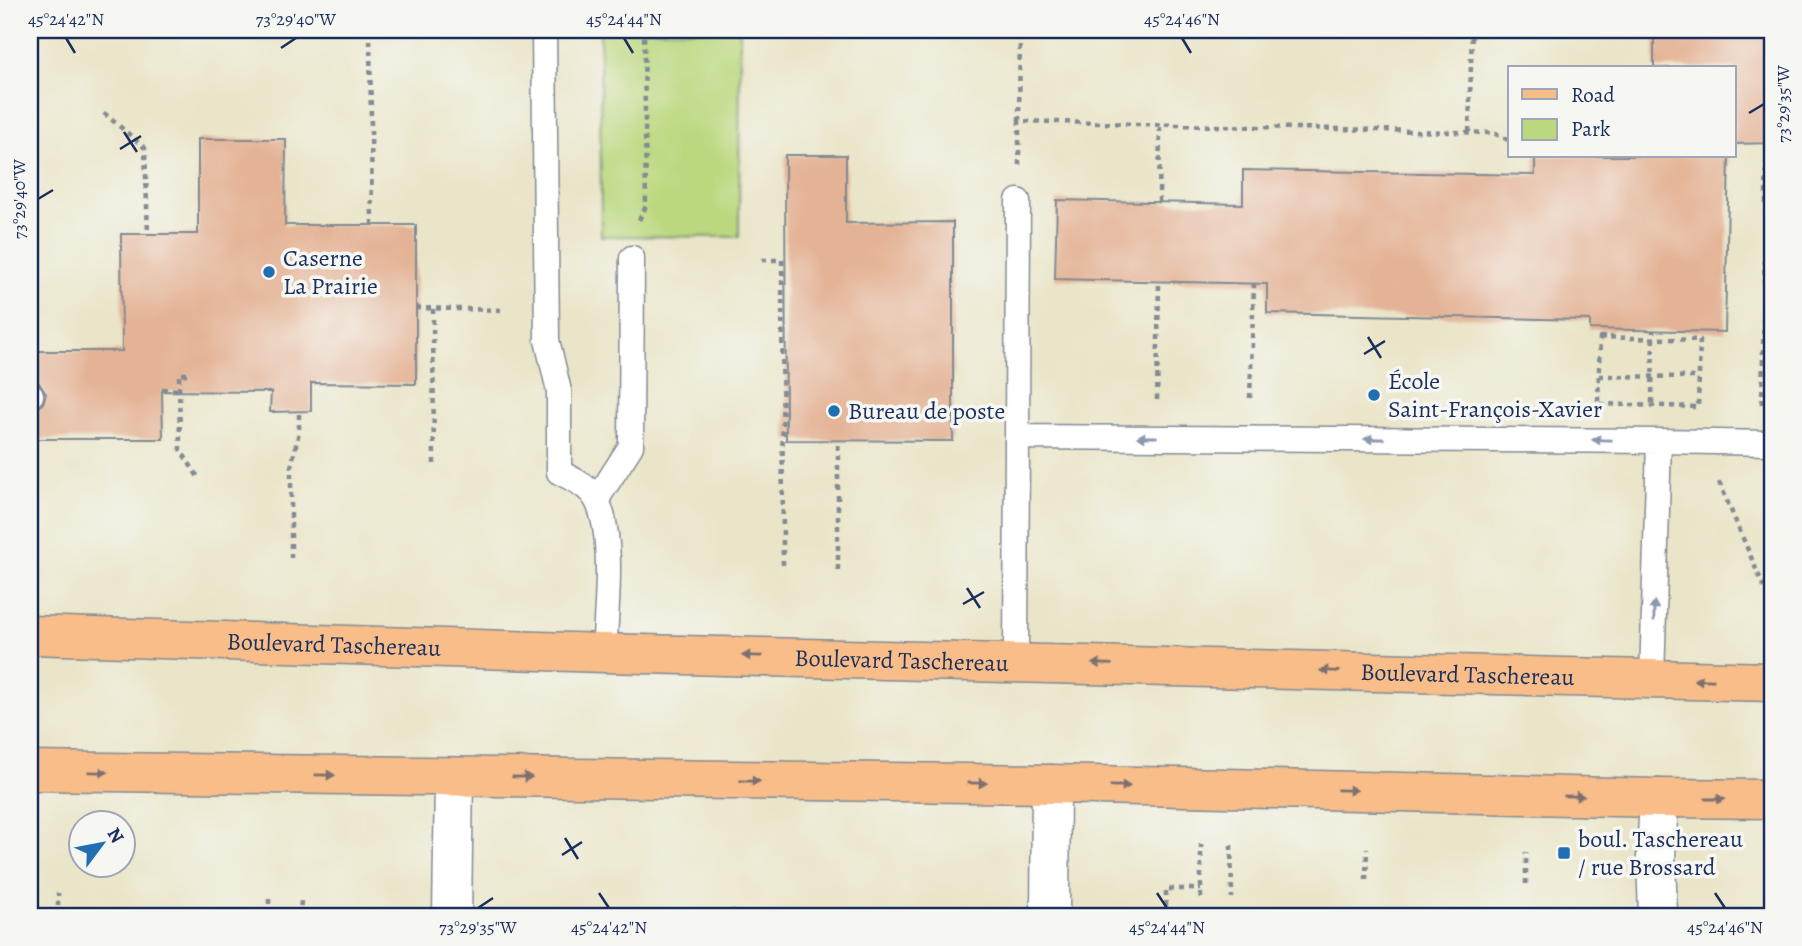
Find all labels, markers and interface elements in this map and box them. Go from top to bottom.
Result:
text: 45°24'42"N [28,7,104,31]
text: 73°29'40"W [256,7,336,31]
text: 45°24'44"N [586,7,662,31]
text: 45°24'46"N [1144,7,1220,31]
text: 73°29'35"W [1771,65,1795,143]
legend [1508,66,1736,158]
text: Road [1571,81,1615,109]
text: Park [1571,115,1611,143]
text: 73°29'40"W [7,159,31,239]
place label: Caserne La Prairie [283,242,378,302]
marker: Caserne La Prairie [261,264,277,280]
place label: École Saint-François-Xavier [1388,365,1602,425]
marker: École Saint-François-Xavier [1366,387,1382,403]
place label: Bureau de poste [848,395,1005,427]
marker: Bureau de poste [826,403,842,419]
one-way arrow [1136,432,1158,443]
one-way arrow [1363,433,1385,445]
one-way arrow [1591,434,1613,446]
one-way arrow [1648,600,1660,622]
street label: Boulevard Taschereau [226,625,441,664]
street label: Boulevard Taschereau [794,642,1009,679]
one-way arrow [741,650,763,662]
street label: Boulevard Taschereau [1360,656,1575,693]
one-way arrow [1091,659,1113,670]
one-way arrow [1318,665,1340,676]
one-way arrow [1693,675,1715,686]
one-way arrow [87,766,109,778]
one-way arrow [315,769,337,781]
one-way arrow [511,771,533,783]
one-way arrow [739,775,761,786]
one-way arrow [966,778,988,789]
one-way arrow [1109,780,1131,791]
one-way arrow [1336,785,1358,796]
one-way arrow [1564,790,1586,802]
one-way arrow [1705,793,1727,804]
north arrow [66,810,136,880]
text: N [101,823,130,848]
place label: boul. Taschereau / rue Brossard [1578,823,1743,883]
marker: boul. Taschereau / rue Brossard [1556,845,1572,861]
text: 73°29'35"W [439,915,517,939]
text: 45°24'42"N [571,915,647,939]
text: 45°24'44"N [1129,915,1205,939]
text: 45°24'46"N [1687,915,1763,939]

